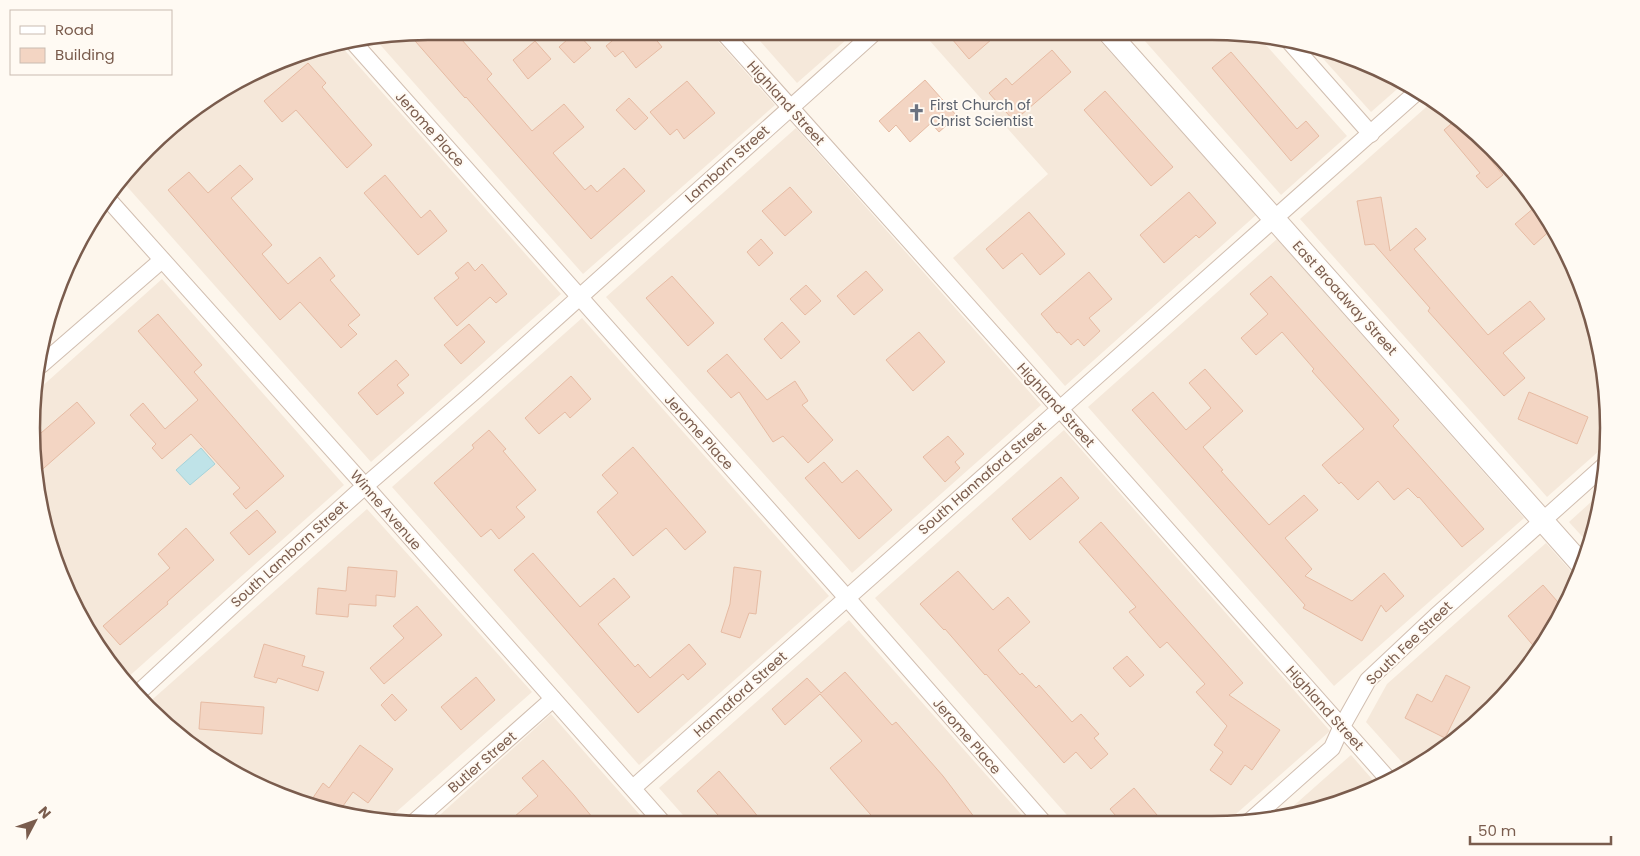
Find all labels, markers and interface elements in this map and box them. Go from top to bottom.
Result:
legend [10,10,172,75]
text: Road [55,19,94,40]
text: Building [55,44,115,65]
street label: Highland Street [743,56,829,150]
street label: Jerome Place [391,87,470,171]
place label: First Church of Christ Scientist [930,95,1033,131]
church icon: First Church of Christ Scientist [906,103,926,123]
street label: Lamborn Street [680,121,774,207]
street label: East Broadway Street [1288,236,1402,360]
street label: Highland Street [1013,358,1099,452]
street label: Jerome Place [660,390,739,474]
street label: South Hannaford Street [914,417,1050,539]
street label: Winne Avenue [346,466,427,555]
street label: South Lamborn Street [226,496,352,612]
street label: South Fee Street [1361,597,1457,689]
street label: Hannaford Street [689,647,791,741]
street label: Highland Street [1282,661,1368,755]
street label: Jerome Place [928,693,1006,779]
street label: Butler Street [443,727,521,797]
north arrow [10,796,60,846]
text: N [34,802,56,823]
scale bar [1470,814,1611,846]
text: 50 m [1478,820,1516,841]

